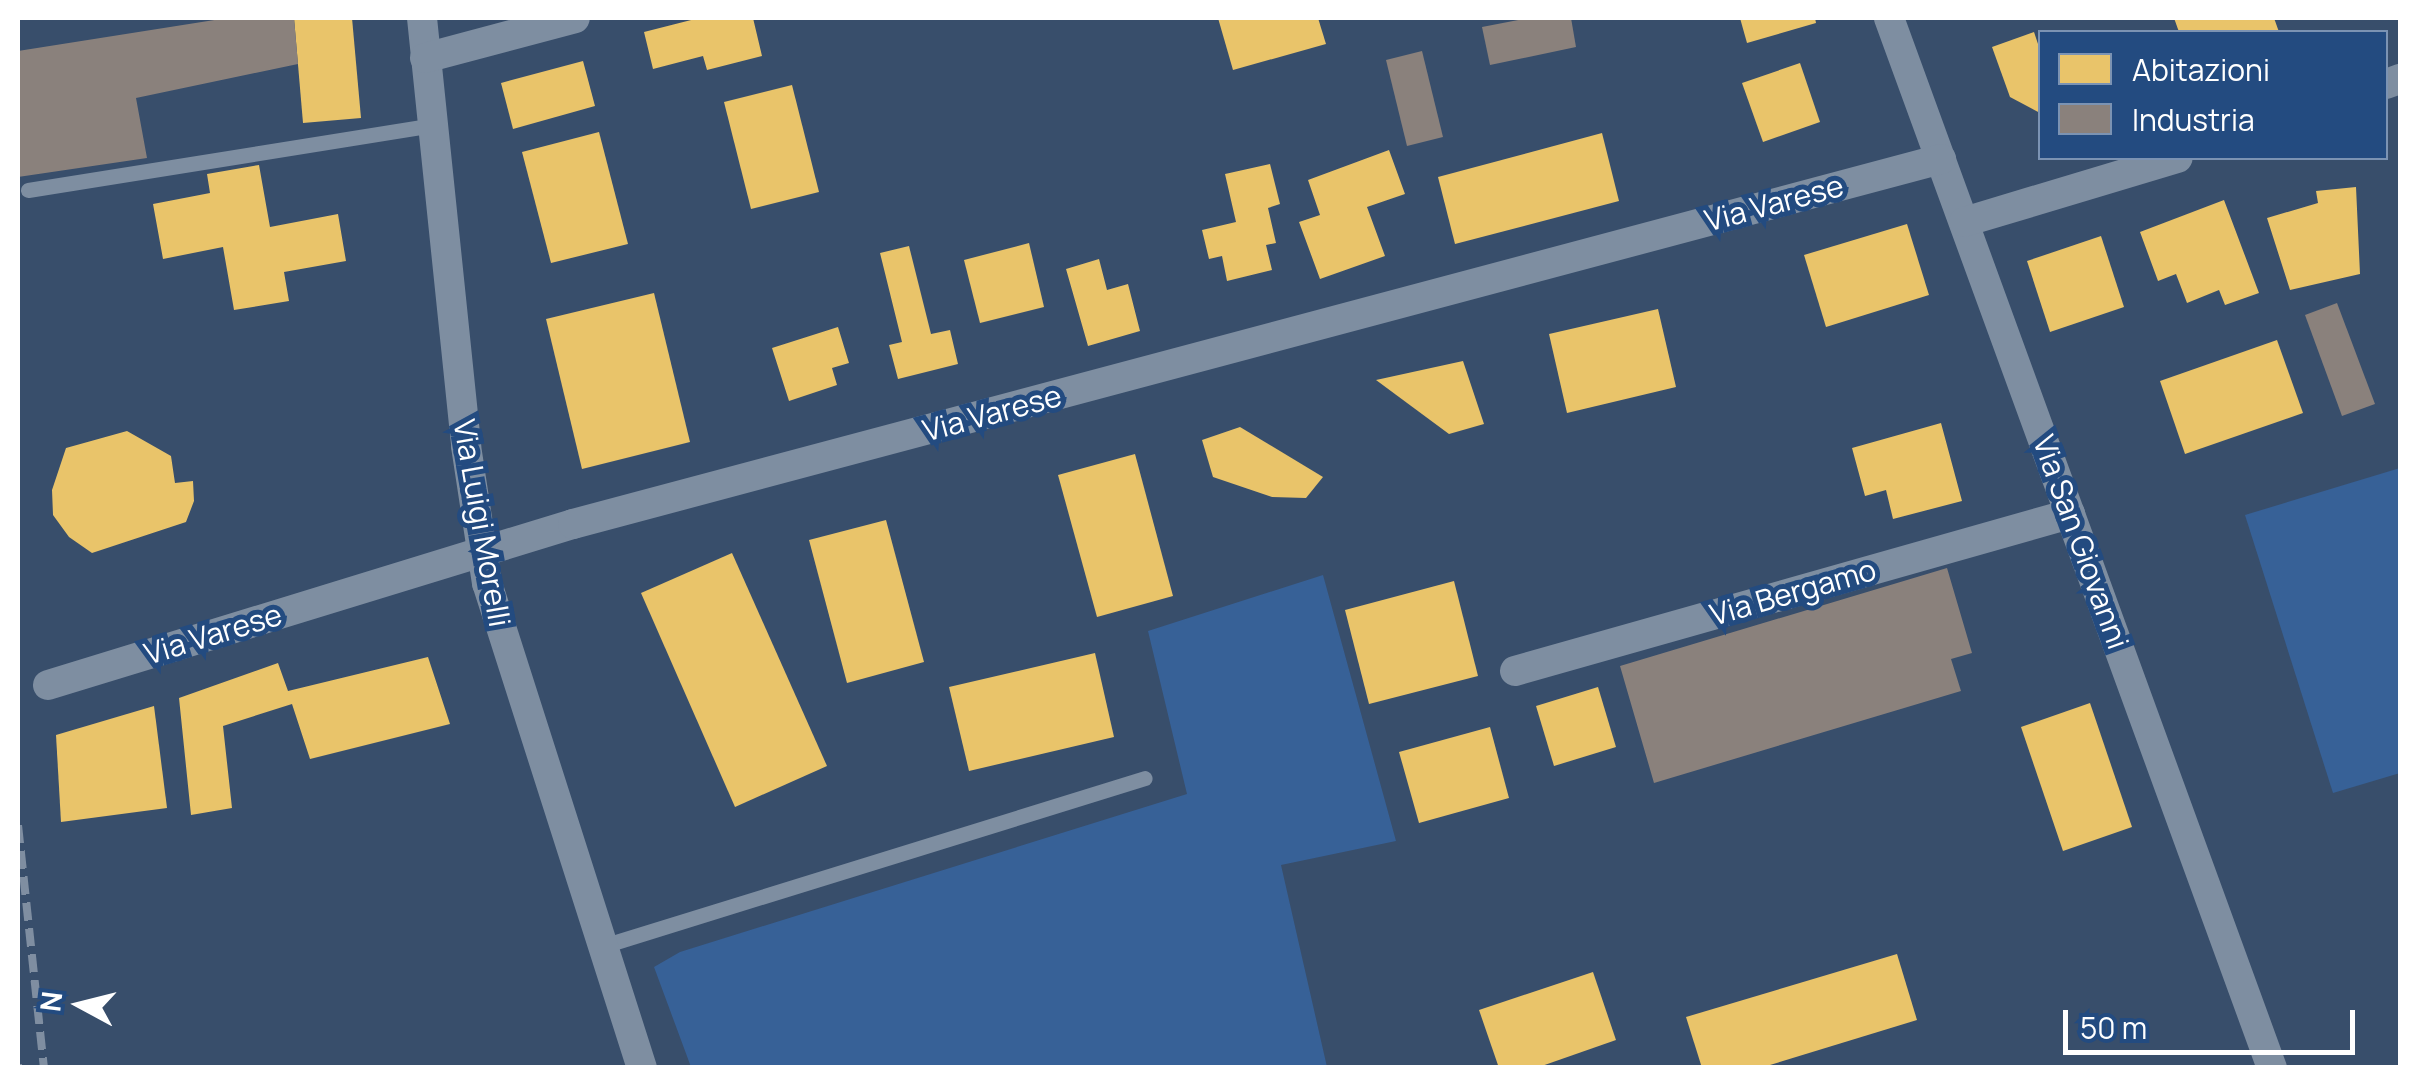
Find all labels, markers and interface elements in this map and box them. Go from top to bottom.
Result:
legend [2038,30,2388,160]
text: Abitazioni [2132,49,2270,90]
text: Industria [2132,99,2255,140]
street label: Via Varese [1701,167,1847,239]
street label: Via Varese [919,377,1065,449]
street label: Via Luigi Morelli [446,416,518,630]
street label: Via San Giovanni [2026,430,2136,654]
street label: Via Bergamo [1706,551,1880,633]
street label: Via Varese [140,596,286,672]
north arrow [30,955,130,1055]
text: N [30,989,70,1014]
scale bar [2068,990,2360,1052]
text: 50 m [2080,1007,2147,1048]

